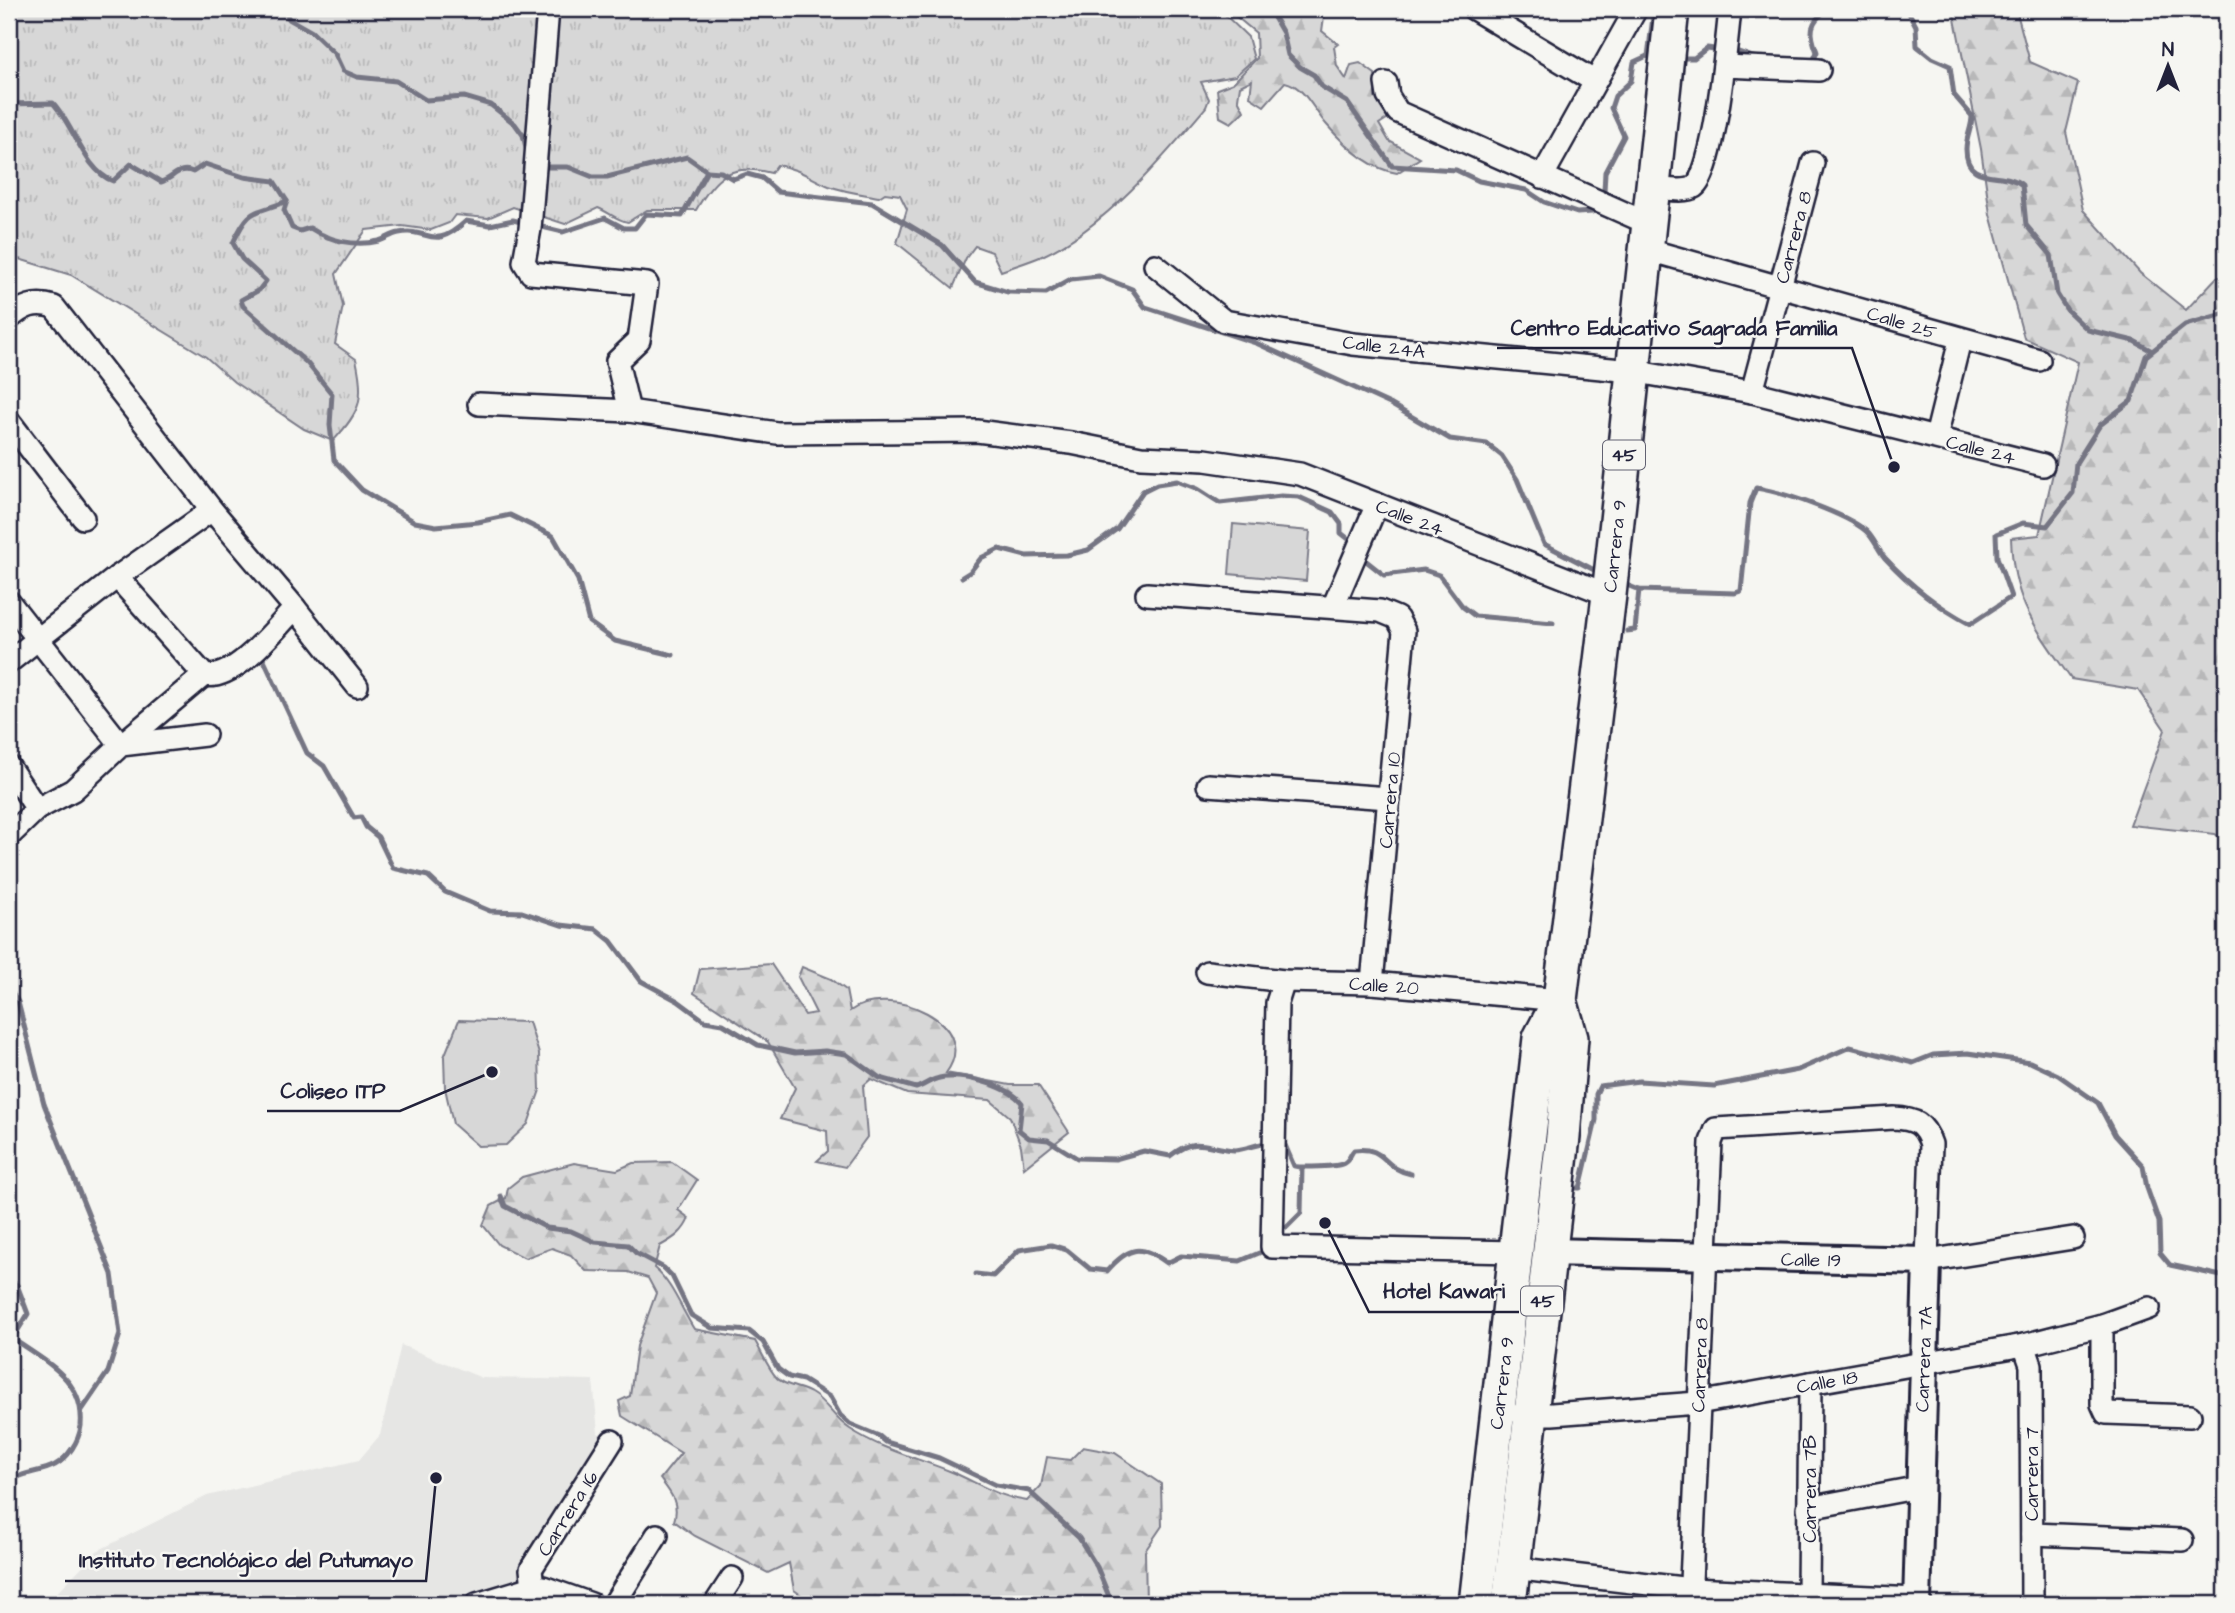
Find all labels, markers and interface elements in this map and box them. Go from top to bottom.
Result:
north arrow [2134,32,2204,102]
text: N [2162,37,2174,64]
street label: Carrera 8 [1769,188,1820,286]
street label: Calle 25 [1864,300,1940,347]
callout: Centro Educativo Sagrada Familia [1497,306,1852,348]
text: Centro Educativo Sagrada Familia [1511,314,1838,345]
street label: Calle 24A [1341,329,1427,366]
street label: Calle 24 [1943,429,2018,472]
road number: 45 [1603,440,1645,470]
street label: Calle 24 [1372,493,1447,544]
street label: Carrera 9 [1597,499,1634,594]
street label: Carrera 10 [1373,751,1408,849]
street label: Calle 20 [1348,971,1420,1002]
callout: Coliseo ITP [267,1069,400,1111]
text: Coliseo ITP [281,1077,386,1106]
street label: Calle 19 [1781,1246,1841,1275]
callout: Hotel Kawari [1369,1270,1519,1312]
text: Hotel Kawari [1383,1277,1506,1306]
road number: 45 [1521,1286,1563,1316]
street label: Carrera 7A [1909,1306,1940,1412]
street label: Carrera 8 [1685,1317,1716,1413]
street label: Carrera 9 [1483,1335,1522,1431]
street label: Calle 18 [1795,1364,1860,1401]
street label: Carrera 7 [2019,1427,2046,1521]
street label: Carrera 7B [1797,1435,1824,1543]
street label: Carrera 16 [531,1466,605,1562]
callout: Instituto Tecnológico del Putumayo [65,1539,426,1581]
text: Instituto Tecnológico del Putumayo [79,1546,413,1578]

